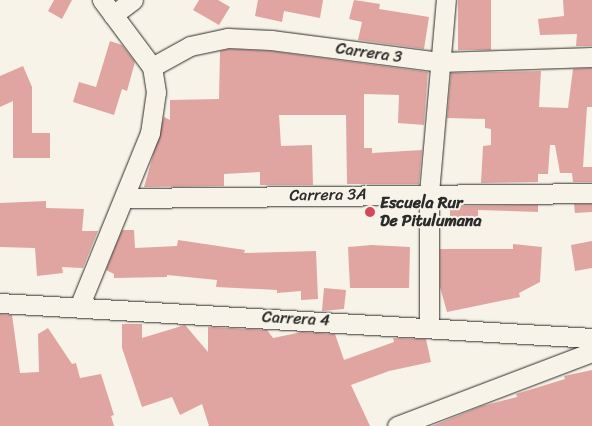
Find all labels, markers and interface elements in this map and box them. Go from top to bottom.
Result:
street label: Carrera 3 [335,39,403,67]
street label: Carrera 3A [289,185,367,205]
place label: Escuela Rur De Pitulumana [380,193,482,231]
marker: Escuela Rur De Pitulumana [364,206,376,218]
street label: Carrera 4 [261,308,331,330]

